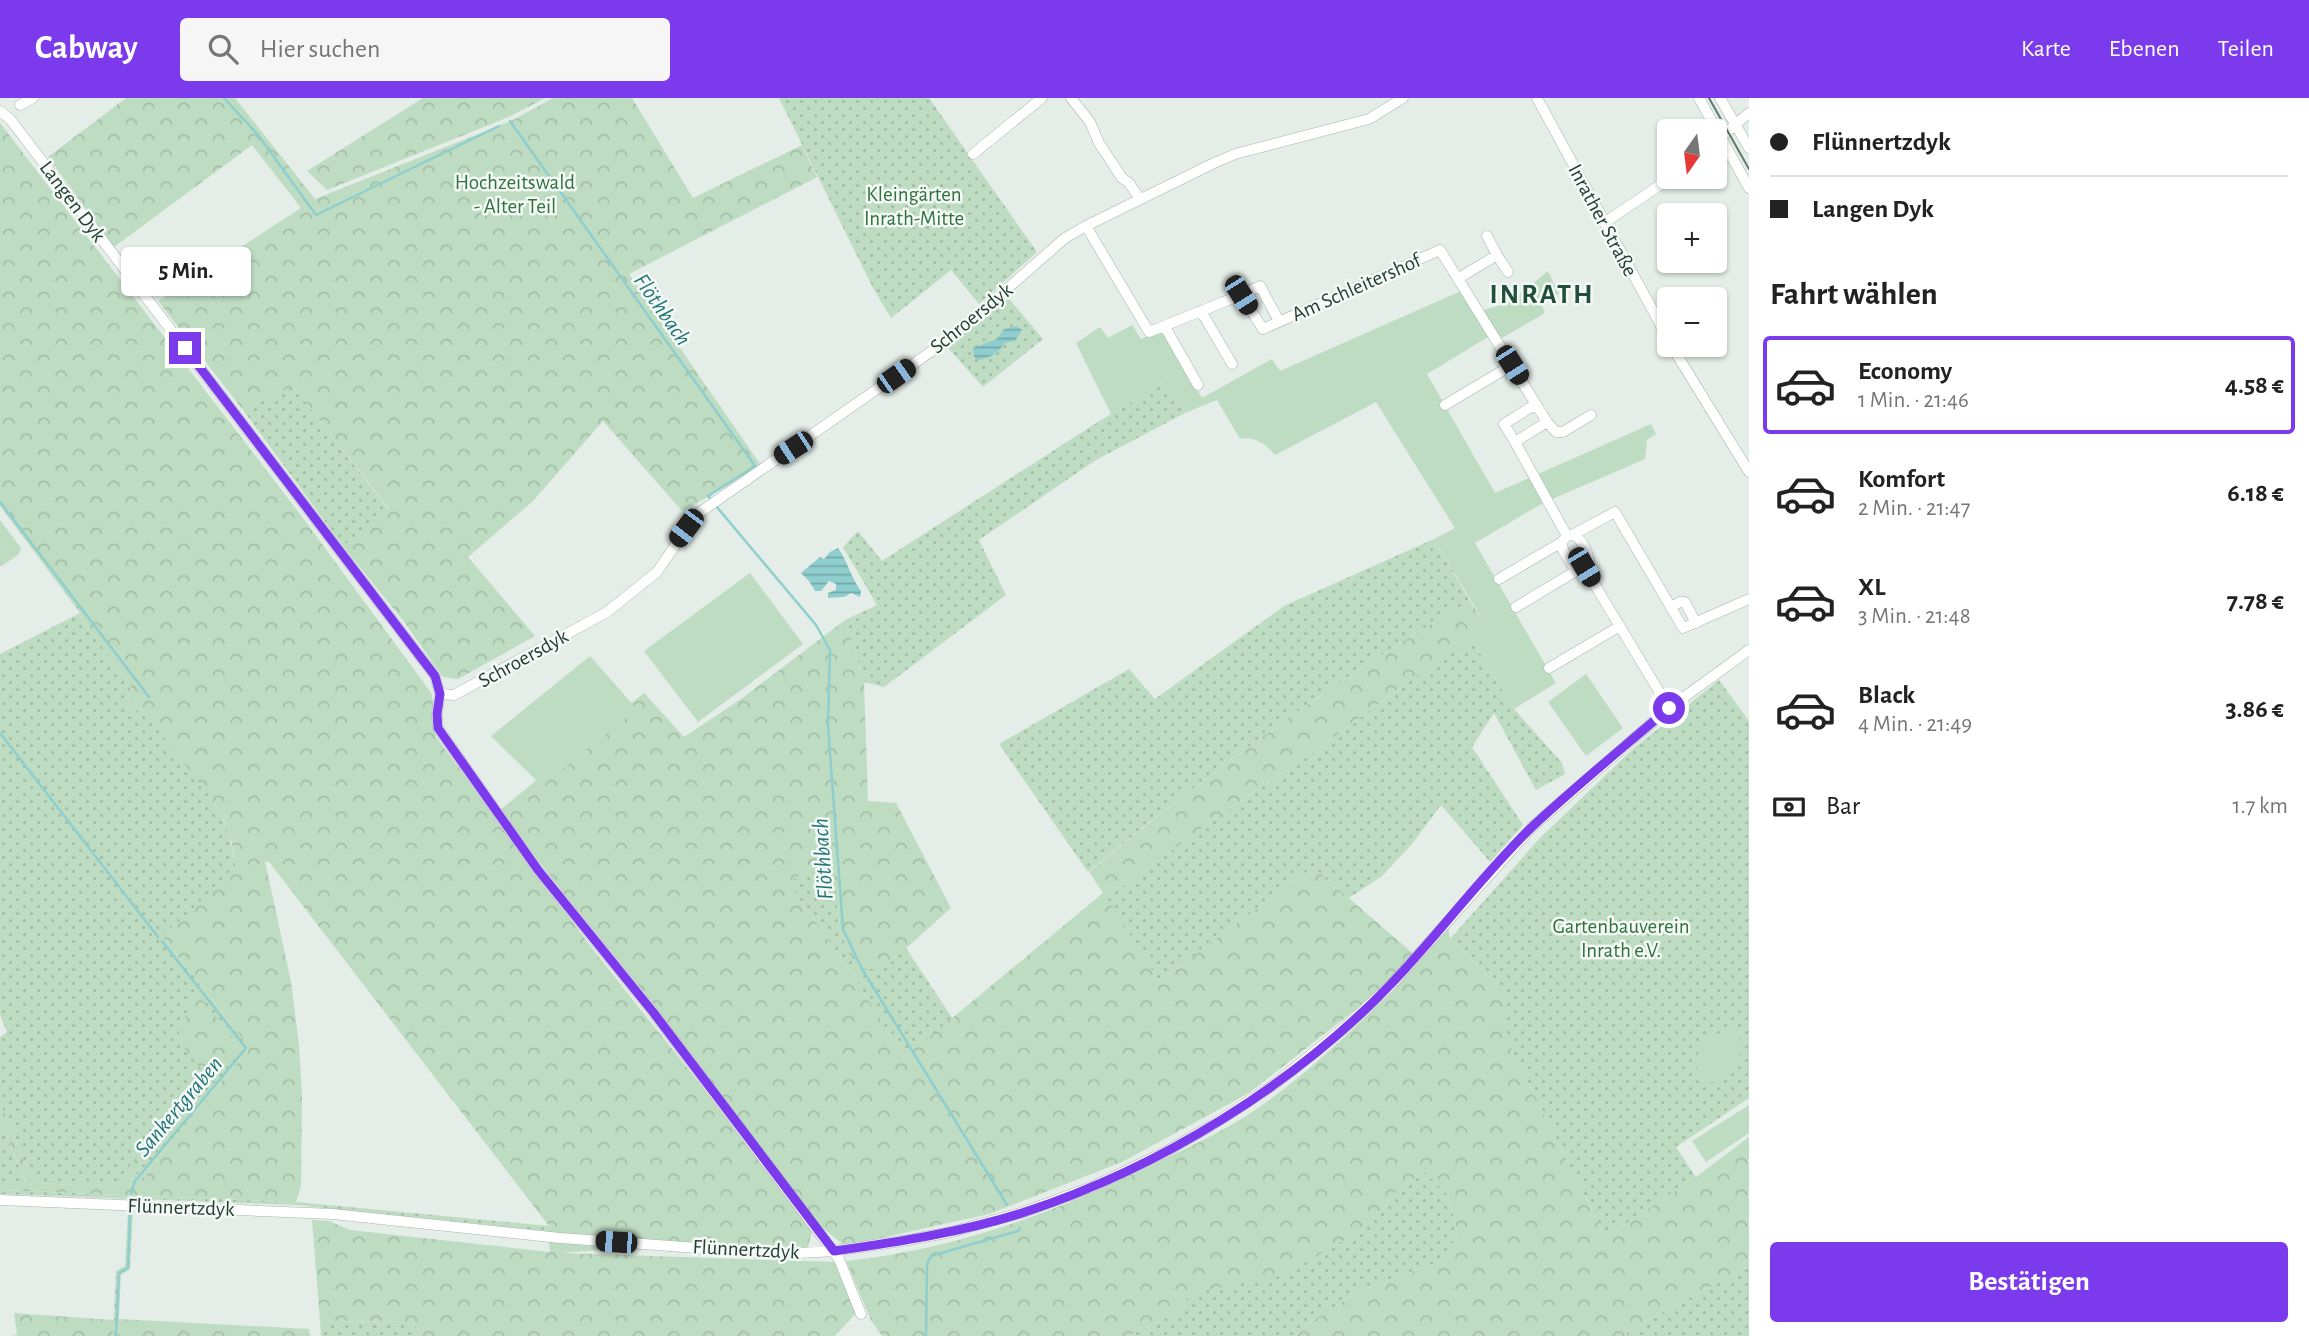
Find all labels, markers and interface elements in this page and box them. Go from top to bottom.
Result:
search box [180,18,670,81]
icon: search [204,30,242,68]
text: Cabway [35,32,138,65]
text: Hier suchen [260,36,380,62]
text: Karte [2021,37,2071,61]
text: Ebenen [2109,37,2180,61]
text: Teilen [2218,37,2274,61]
north arrow [1657,119,1727,189]
map controls [1657,119,1727,357]
text: Flünnertzdyk [1812,129,1951,155]
street label: Langen Dyk [36,157,110,246]
street label: Inrather Straße [1564,161,1641,280]
park label: Hochzeitswald - Alter Teil [455,172,575,217]
park label: Kleingärten Inrath-Mitte [864,184,964,229]
text: Langen Dyk [1812,196,1934,222]
button: + [1657,203,1727,273]
callout: 5 Min. [120,246,250,296]
street label: Am Schleitershof [1289,249,1425,325]
text: 5 Min. [158,260,214,283]
water label: Flöthbach [629,270,695,350]
car [1221,272,1262,318]
text: Fahrt wählen [1770,278,1938,310]
street label: Schroersdyk [926,279,1017,358]
district label: INRATH [1489,281,1595,309]
button: − [1657,287,1727,357]
route end [169,332,201,364]
car [1492,342,1533,388]
icon: car [1774,354,1837,417]
car [873,355,920,397]
text: Economy [1858,358,1952,384]
text: 4.58 € [2225,372,2284,398]
text: 1 Min. · 21:46 [1858,389,1969,412]
car [770,428,817,468]
icon: car [1774,462,1837,525]
text: Komfort [1858,466,1945,492]
text: 6.18 € [2227,480,2284,506]
text: 2 Min. · 21:47 [1858,497,1970,520]
car [665,505,708,551]
car [1565,544,1604,590]
icon: car [1774,570,1837,633]
text: XL [1858,574,1885,600]
text: 7.78 € [2227,588,2284,614]
text: 3 Min. · 21:48 [1858,605,1971,628]
street label: Schroersdyk [475,625,572,692]
icon: car [1774,678,1837,741]
text: Black [1858,682,1915,708]
route start [1653,692,1685,724]
text: 3.86 € [2225,696,2284,722]
text: 4 Min. · 21:49 [1858,713,1972,736]
icon: cash [1770,788,1808,826]
text: Bar [1826,793,1860,819]
text: 1.7 km [2233,795,2288,818]
water label: Flöthbach [809,817,838,900]
park label: Gartenbauverein Inrath e.V. [1552,916,1690,961]
water label: Sankertgraben [131,1053,227,1161]
street label: Flünnertzdyk [127,1195,235,1220]
car [595,1230,638,1254]
street label: Flünnertzdyk [692,1236,800,1263]
button: Bestätigen [1770,1242,2288,1322]

